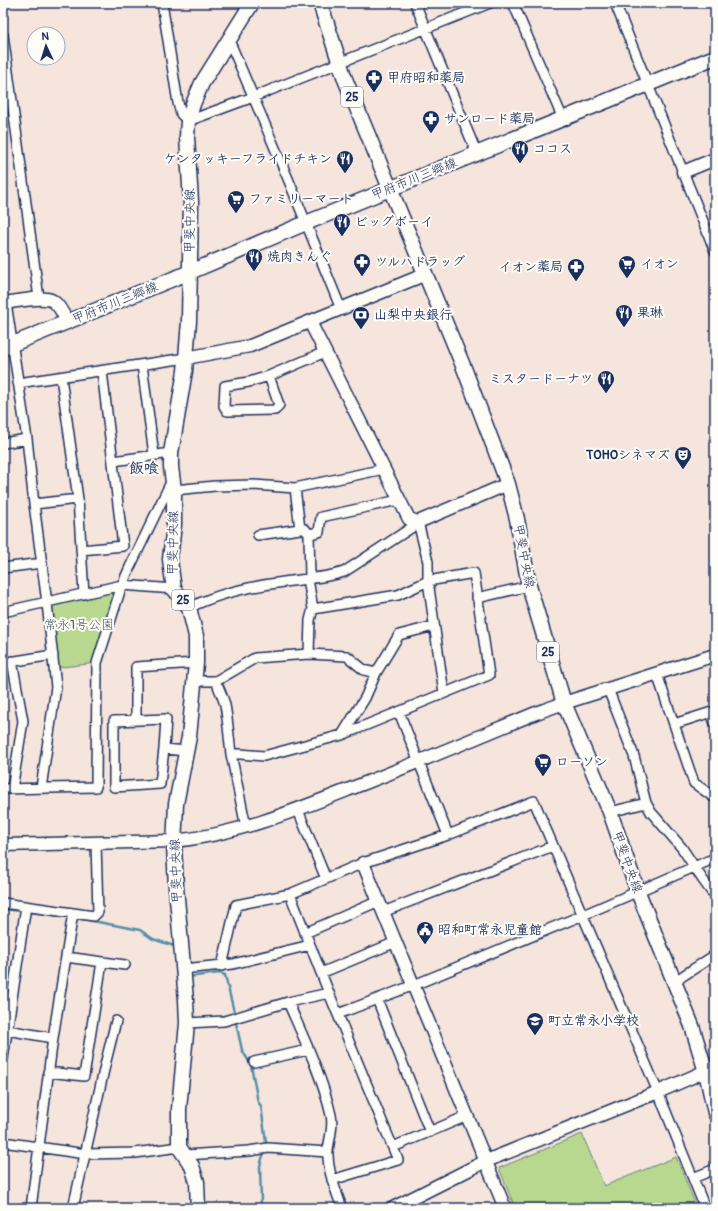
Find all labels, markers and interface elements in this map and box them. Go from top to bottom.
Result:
north arrow [26,26,66,66]
text: N [41,30,50,43]
pharmacy icon: 甲府昭和薬局 [364,68,384,93]
place label: 甲府昭和薬局 [387,70,465,86]
road number: 25 [341,87,363,107]
pharmacy icon: サンロード薬局 [421,109,441,134]
place label: サンロード薬局 [444,111,535,127]
restaurant icon: ココス [510,139,530,164]
place label: ココス [533,141,572,157]
restaurant icon: ケンタッキーフライドチキン [335,149,355,174]
place label: ケンタッキーフライドチキン [164,151,332,167]
street label: 甲府市川三郷線 [369,154,460,203]
street label: 甲斐中央線 [182,188,198,254]
supermarket icon: ファミリーマート [226,189,246,214]
place label: ファミリーマート [249,191,354,207]
restaurant icon: ビッグボーイ [332,212,352,237]
place label: ビッグボーイ [355,214,433,230]
restaurant icon: 焼肉きんぐ [244,247,264,272]
place label: 焼肉きんぐ [267,249,332,265]
pharmacy icon: ツルハドラッグ [352,252,372,277]
place label: ツルハドラッグ [375,254,465,270]
supermarket icon: イオン [617,254,637,279]
place label: イオン [640,256,679,272]
pharmacy icon: イオン薬局 [566,257,586,282]
place label: イオン薬局 [498,259,563,275]
street label: 甲府市川三郷線 [70,278,161,327]
restaurant icon: 果琳 [614,303,634,328]
bank icon: 山梨中央銀行 [351,305,371,330]
place label: 果琳 [637,305,663,321]
place label: 山梨中央銀行 [374,307,452,323]
restaurant icon: ミスタードーナツ [596,369,616,394]
place label: ミスタードーナツ [489,371,593,387]
theatre icon: TOHOシネマズ [673,445,693,470]
place label: TOHOシネマズ [585,447,670,463]
district label: 飯喰 [129,459,159,478]
street label: 甲斐中央線 [164,509,182,576]
street label: 甲斐中央線 [510,523,538,590]
road number: 25 [172,590,194,610]
park label: 常永1号公園 [44,617,114,633]
road number: 25 [537,642,559,662]
supermarket icon: ローソン [533,752,553,777]
place label: ローソン [556,754,608,770]
street label: 甲斐中央線 [608,829,646,896]
street label: 甲斐中央線 [167,837,185,904]
public building icon: 昭和町常永児童館 [415,920,435,945]
place label: 昭和町常永児童館 [438,922,542,938]
school or university icon: 町立常永小学校 [525,1011,545,1036]
place label: 町立常永小学校 [548,1013,639,1029]

